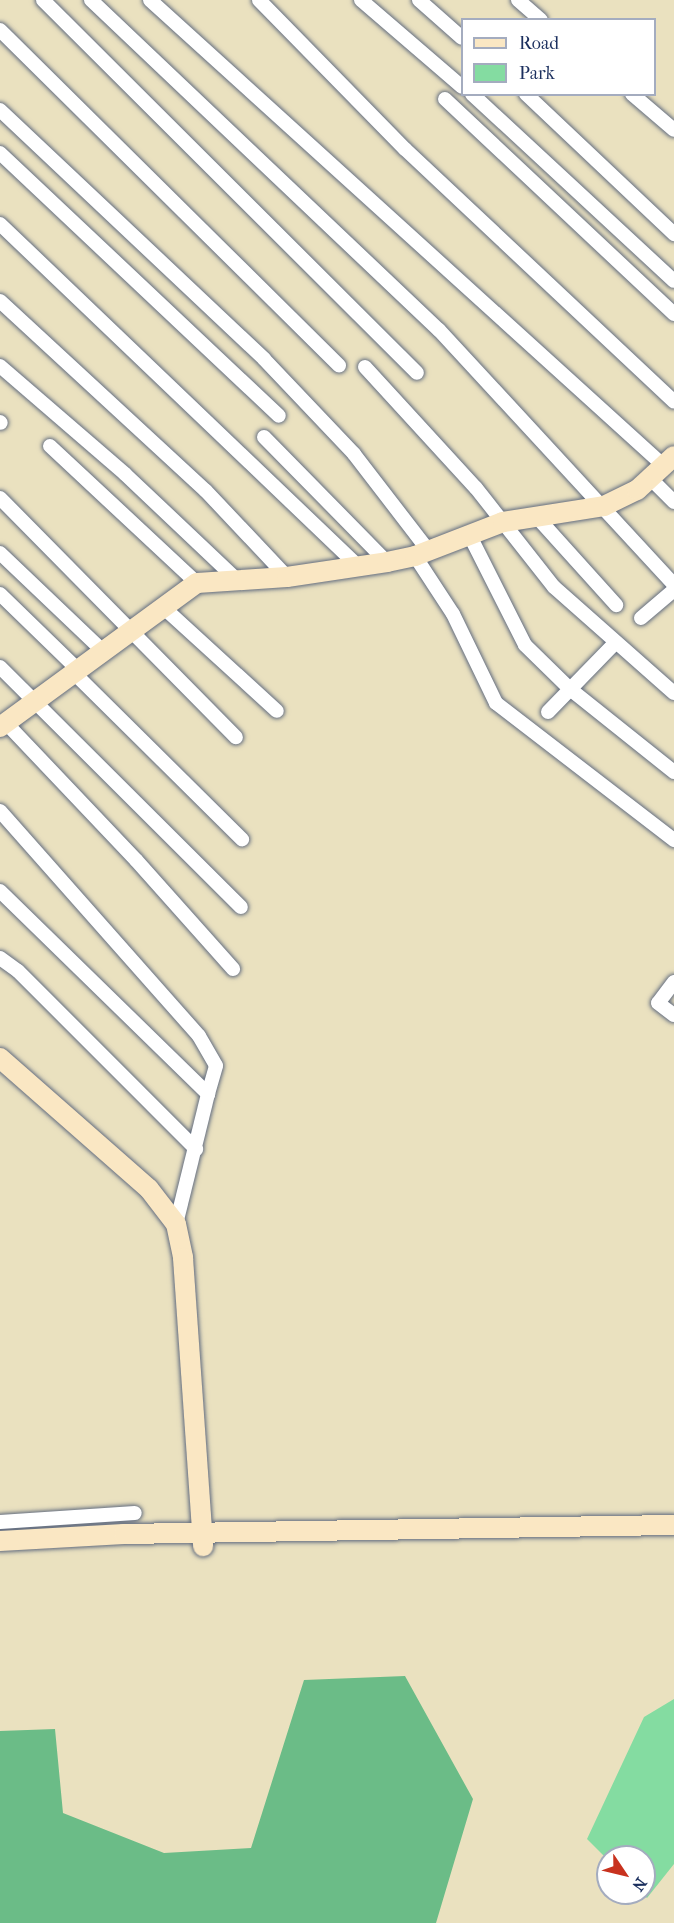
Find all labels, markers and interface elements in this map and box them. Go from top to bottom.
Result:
legend [461,18,656,96]
text: Road [519,33,559,54]
text: Park [519,63,555,84]
north arrow [596,1845,656,1905]
text: N [628,1874,651,1895]

